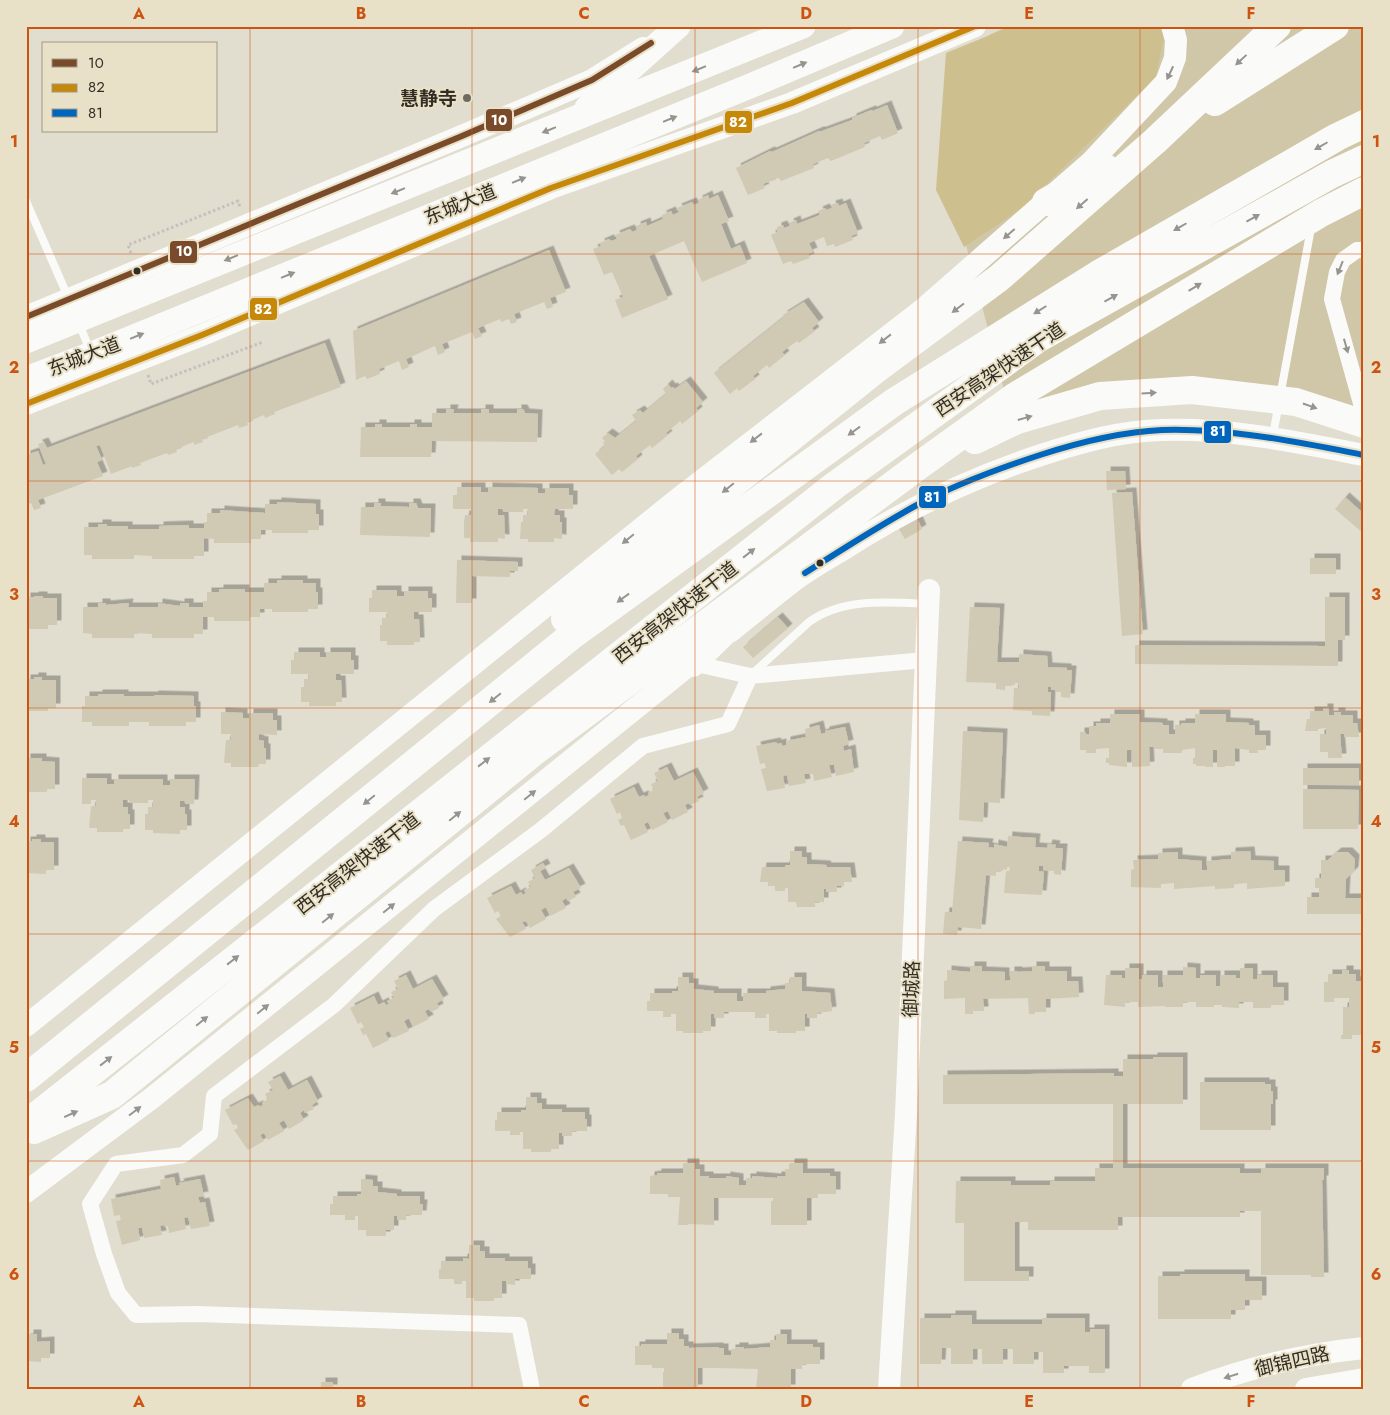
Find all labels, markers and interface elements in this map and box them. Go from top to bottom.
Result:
text: A [132,2,145,25]
text: B [356,2,366,25]
text: C [578,2,590,25]
text: D [800,2,812,25]
text: E [1024,2,1034,25]
text: F [1247,2,1255,25]
legend [42,42,218,132]
text: 10 [88,52,104,74]
one-way arrow [1236,54,1248,66]
one-way arrow [793,61,807,69]
one-way arrow [692,66,707,74]
one-way arrow [1165,66,1173,80]
text: 82 [88,76,105,98]
place label: 慧静寺 [400,85,457,112]
marker: 慧静寺 [461,92,473,104]
text: 81 [88,102,103,124]
line badge: 10 [485,108,513,132]
text: 10 [491,110,507,130]
line badge: 82 [724,110,753,134]
text: 82 [729,112,747,132]
one-way arrow [663,115,678,123]
one-way arrow [542,127,556,135]
text: 1 [10,130,18,153]
text: 1 [1372,130,1380,153]
one-way arrow [1314,142,1327,151]
one-way arrow [512,176,526,184]
street label: 东城大道 [420,178,500,231]
one-way arrow [390,187,405,195]
one-way arrow [1077,198,1089,210]
one-way arrow [1246,214,1260,222]
one-way arrow [1173,223,1186,232]
one-way arrow [1003,228,1015,240]
line badge: 10 [169,240,198,264]
text: 10 [176,241,192,261]
one-way arrow [224,255,238,263]
one-way arrow [1336,261,1344,276]
unlabelled marker [132,266,142,276]
one-way arrow [280,270,295,278]
one-way arrow [1189,283,1202,292]
one-way arrow [1105,293,1118,302]
line badge: 82 [249,297,278,321]
text: 82 [254,299,272,319]
one-way arrow [951,303,965,313]
one-way arrow [1033,306,1047,315]
street label: 西安高架快速干道 [929,316,1070,423]
street label: 东城大道 [44,330,125,383]
one-way arrow [130,331,144,339]
one-way arrow [879,333,892,344]
one-way arrow [1342,338,1350,353]
text: 2 [9,356,19,379]
text: 2 [1371,356,1381,379]
one-way arrow [1141,389,1157,397]
one-way arrow [1303,403,1318,411]
one-way arrow [1018,414,1033,422]
line badge: 81 [1203,420,1232,444]
text: 81 [1210,421,1226,441]
one-way arrow [848,425,861,436]
one-way arrow [750,433,763,444]
one-way arrow [721,483,734,494]
line badge: 81 [918,485,947,509]
text: 81 [924,487,940,507]
one-way arrow [622,533,635,544]
one-way arrow [743,548,756,558]
street label: 西安高架快速干道 [607,555,744,670]
unlabelled marker [815,558,825,568]
text: 3 [9,583,19,606]
text: 3 [1371,583,1381,606]
one-way arrow [617,593,630,603]
one-way arrow [489,692,502,703]
one-way arrow [478,757,491,767]
one-way arrow [523,790,536,801]
one-way arrow [363,795,376,806]
street label: 西安高架快速干道 [289,806,426,921]
text: 4 [8,810,20,833]
one-way arrow [448,810,461,821]
text: 4 [1370,810,1382,833]
one-way arrow [382,902,395,913]
one-way arrow [322,912,335,923]
one-way arrow [226,955,239,966]
street label: 御城路 [897,960,926,1018]
one-way arrow [256,1004,269,1015]
one-way arrow [196,1015,209,1026]
text: 5 [9,1036,19,1059]
text: 5 [1371,1036,1381,1059]
one-way arrow [99,1056,113,1066]
one-way arrow [128,1105,141,1116]
one-way arrow [64,1109,78,1117]
text: 6 [9,1263,19,1286]
text: 6 [1371,1263,1381,1286]
street label: 御锦四路 [1252,1340,1332,1383]
one-way arrow [1223,1372,1238,1380]
text: A [132,1390,145,1413]
text: B [356,1390,366,1413]
text: C [578,1390,590,1413]
text: D [800,1390,812,1413]
text: E [1024,1390,1034,1413]
text: F [1247,1390,1255,1413]

